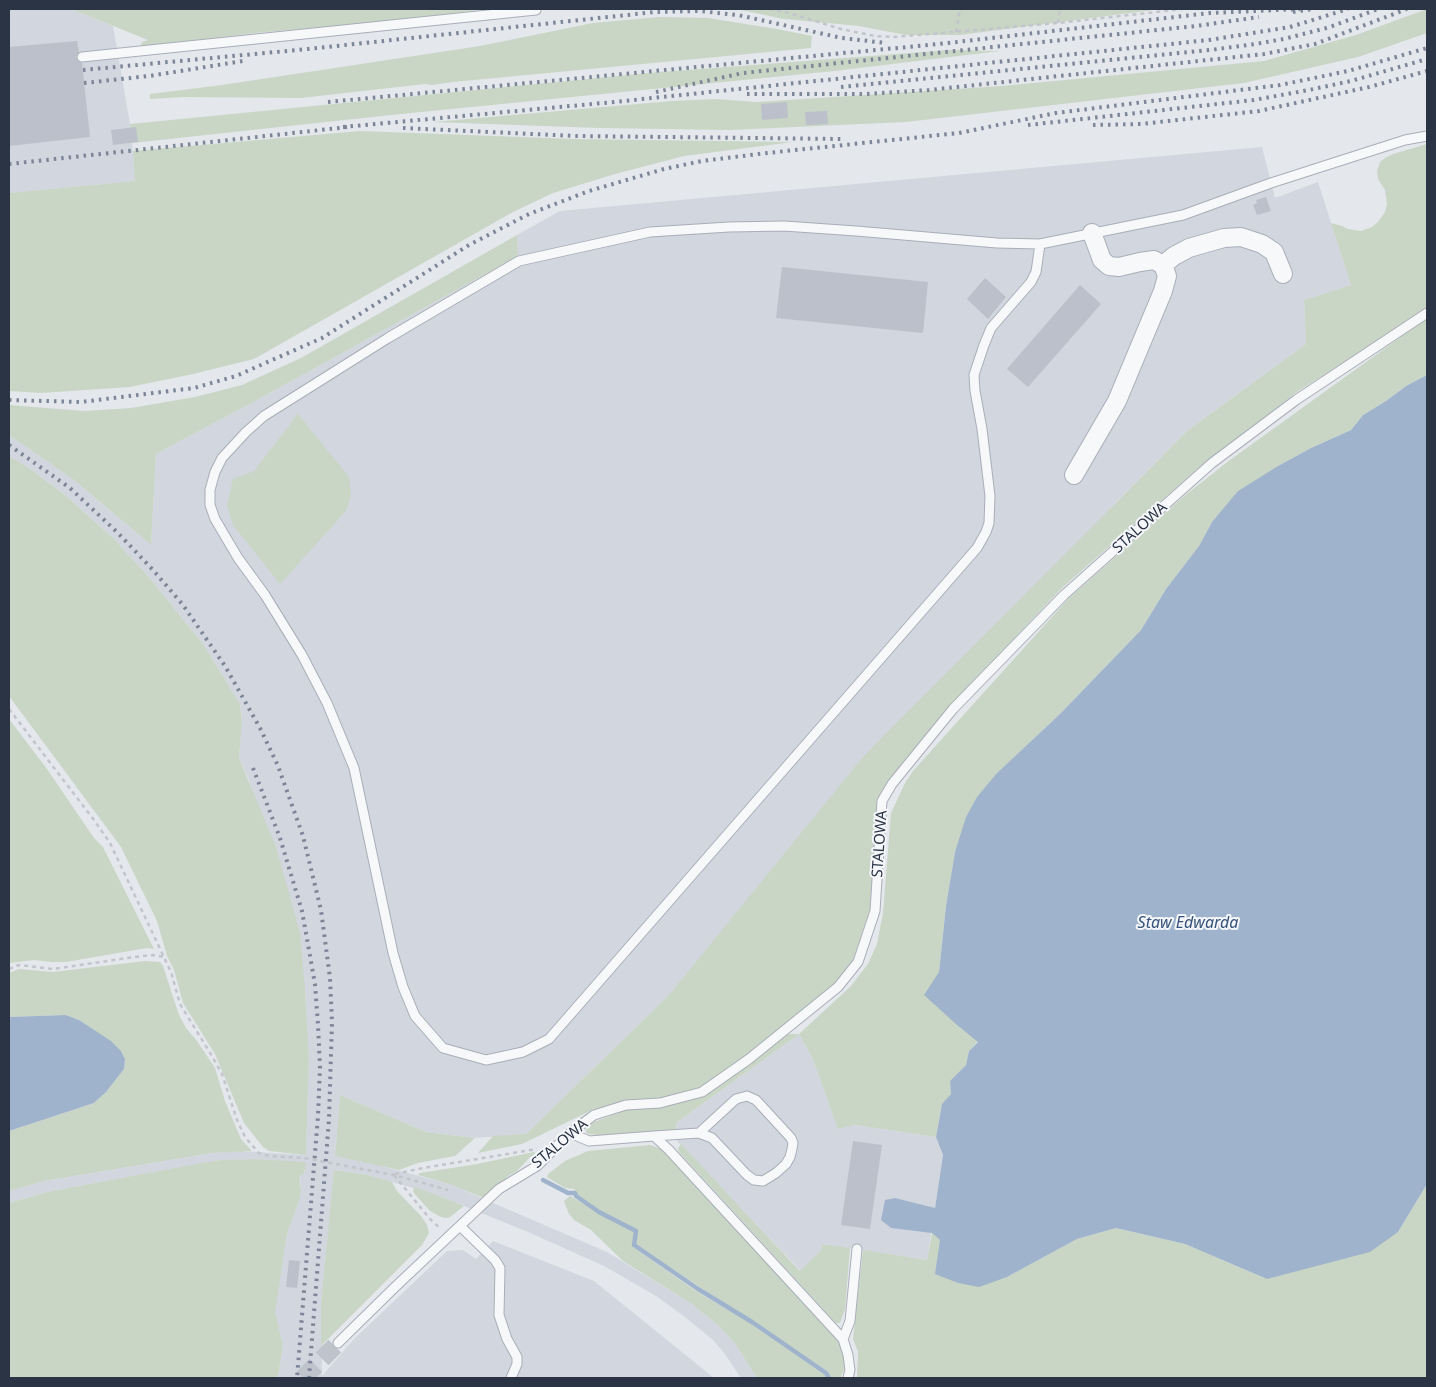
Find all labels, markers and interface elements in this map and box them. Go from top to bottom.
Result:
street label: STALOWA [1109,499,1171,557]
street label: STALOWA [869,810,891,878]
water label: Staw Edwarda [1138,913,1238,933]
street label: STALOWA [528,1116,592,1172]

